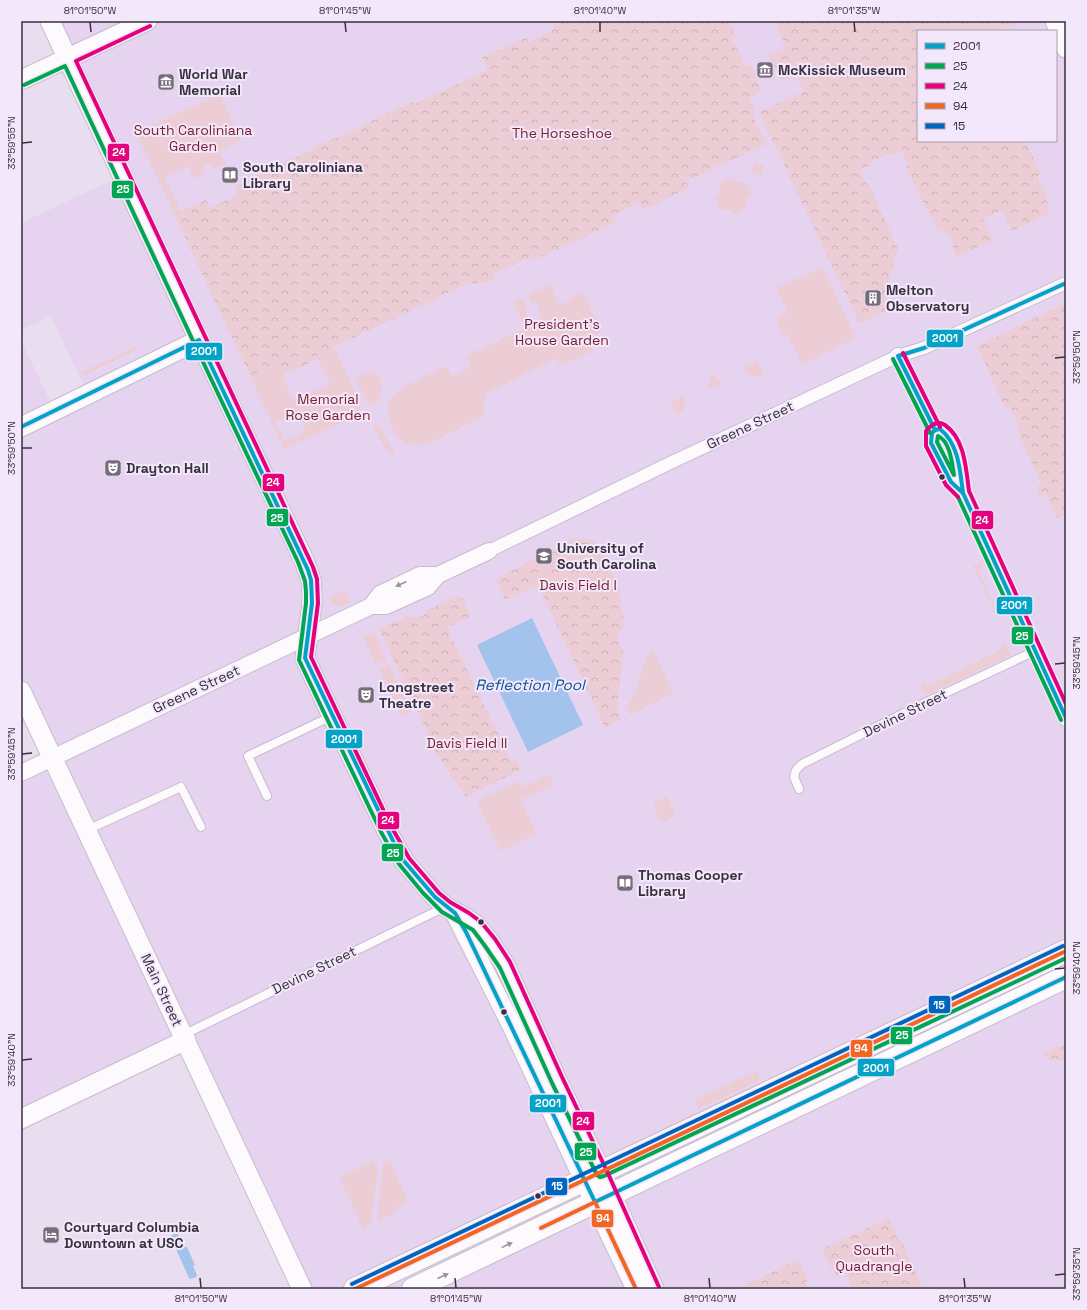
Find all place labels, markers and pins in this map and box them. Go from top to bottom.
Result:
museum icon: McKissick Museum [755,60,775,80]
place label: McKissick Museum [778,61,906,79]
place label: World War Memorial [179,65,248,99]
museum icon: World War Memorial [156,72,176,92]
place label: South Caroliniana Library [243,158,363,192]
library icon: South Caroliniana Library [220,165,240,185]
place label: Melton Observatory [886,281,969,315]
building icon: Melton Observatory [863,288,883,308]
theatre icon: Drayton Hall [103,458,123,478]
place label: Drayton Hall [126,459,209,477]
unlabelled marker [937,472,947,482]
place label: University of South Carolina [557,539,656,573]
school or university icon: University of South Carolina [534,546,554,566]
place label: Longstreet Theatre [379,678,454,712]
theatre icon: Longstreet Theatre [356,685,376,705]
place label: Thomas Cooper Library [638,866,743,900]
library icon: Thomas Cooper Library [615,873,635,893]
unlabelled marker [476,917,486,927]
unlabelled marker [499,1007,509,1017]
unlabelled marker [533,1191,543,1201]
place label: Courtyard Columbia Downtown at USC [64,1218,199,1252]
hotel icon: Courtyard Columbia Downtown at USC [41,1225,61,1245]

